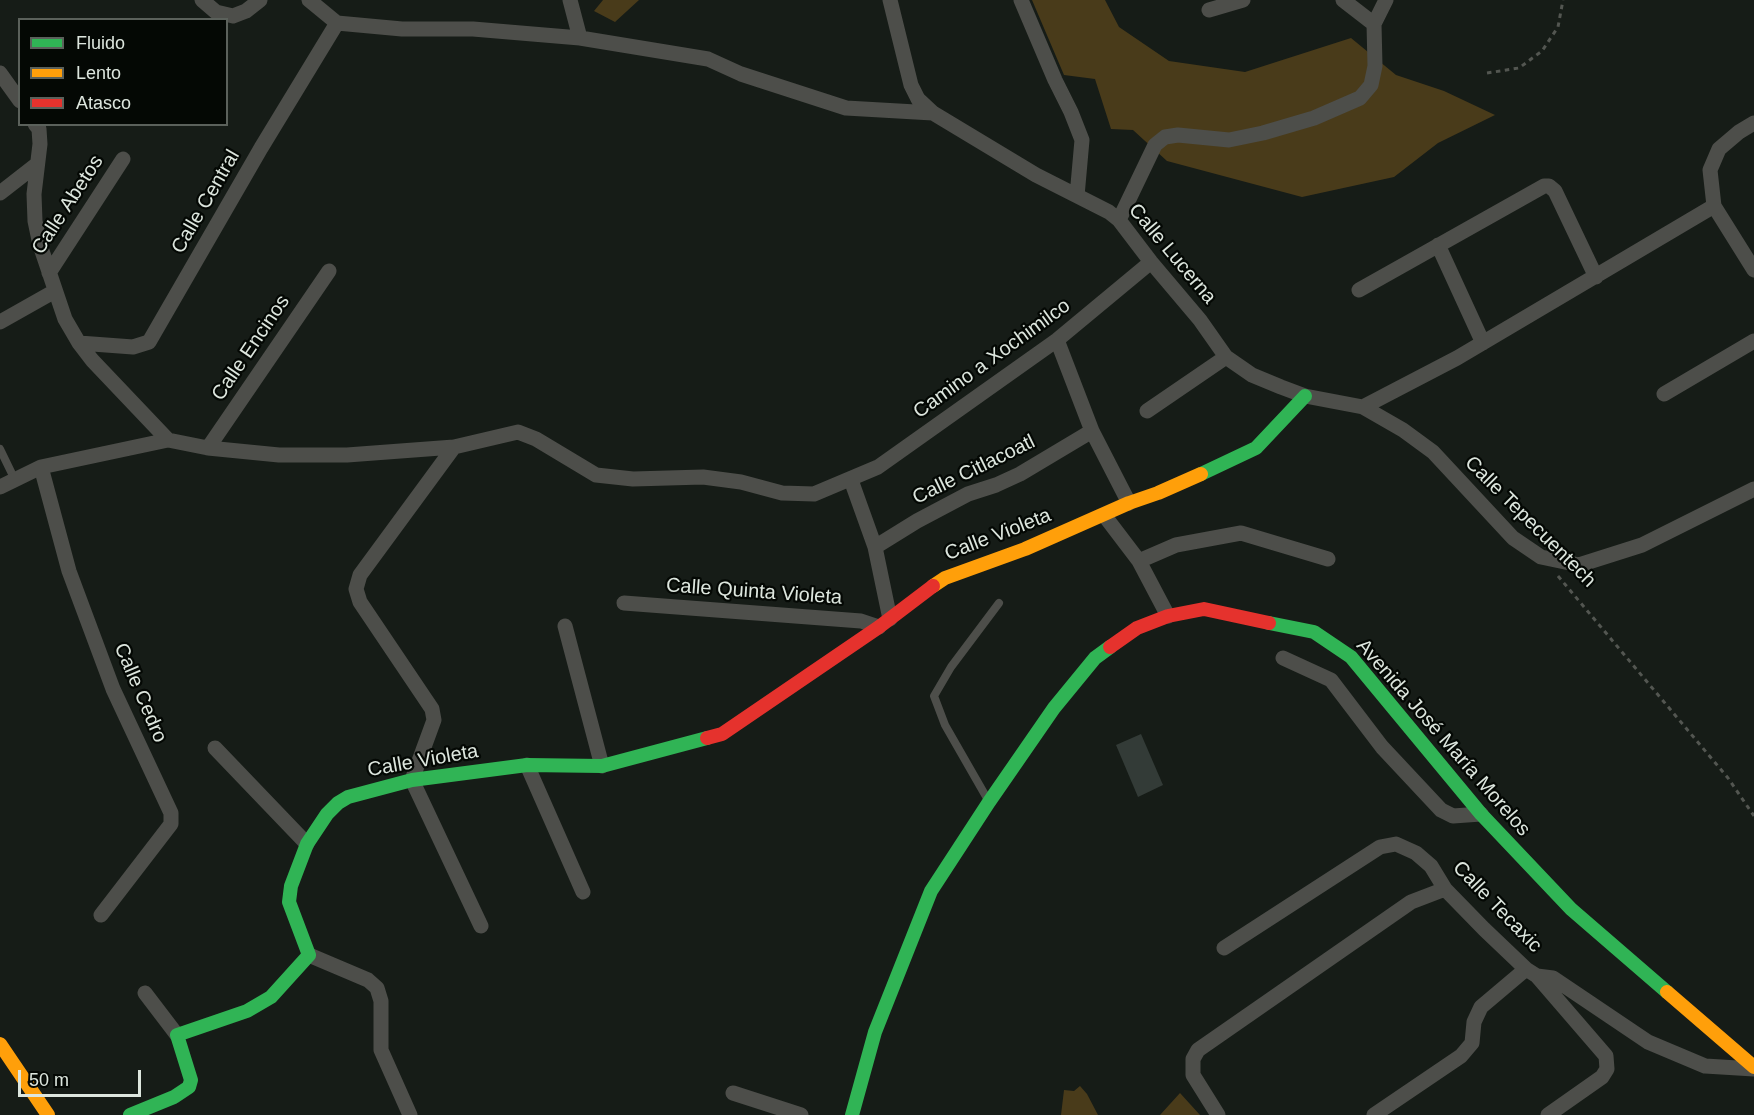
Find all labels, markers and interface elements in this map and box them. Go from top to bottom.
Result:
legend [18,18,228,126]
text: Fluido [76,33,125,53]
text: Lento [76,63,121,83]
text: Atasco [76,93,131,113]
street label: Calle Central [167,146,245,258]
street label: Calle Abetos [27,151,109,259]
street label: Calle Lucerna [1123,199,1221,309]
street label: Calle Encinos [207,291,295,405]
street label: Camino a Xochimilco [909,294,1075,424]
street label: Calle Citlacoatl [909,430,1039,510]
street label: Calle Tepecuentech [1459,451,1601,593]
street label: Calle Violeta [941,504,1055,566]
street label: Calle Quinta Violeta [665,574,843,610]
street label: Avenida José María Morelos [1351,635,1535,841]
street label: Calle Cedro [108,640,172,746]
street label: Calle Violeta [366,739,480,783]
street label: Calle Tecaxic [1447,856,1547,958]
scale bar [21,1058,144,1096]
text: 50 m [29,1070,69,1090]

